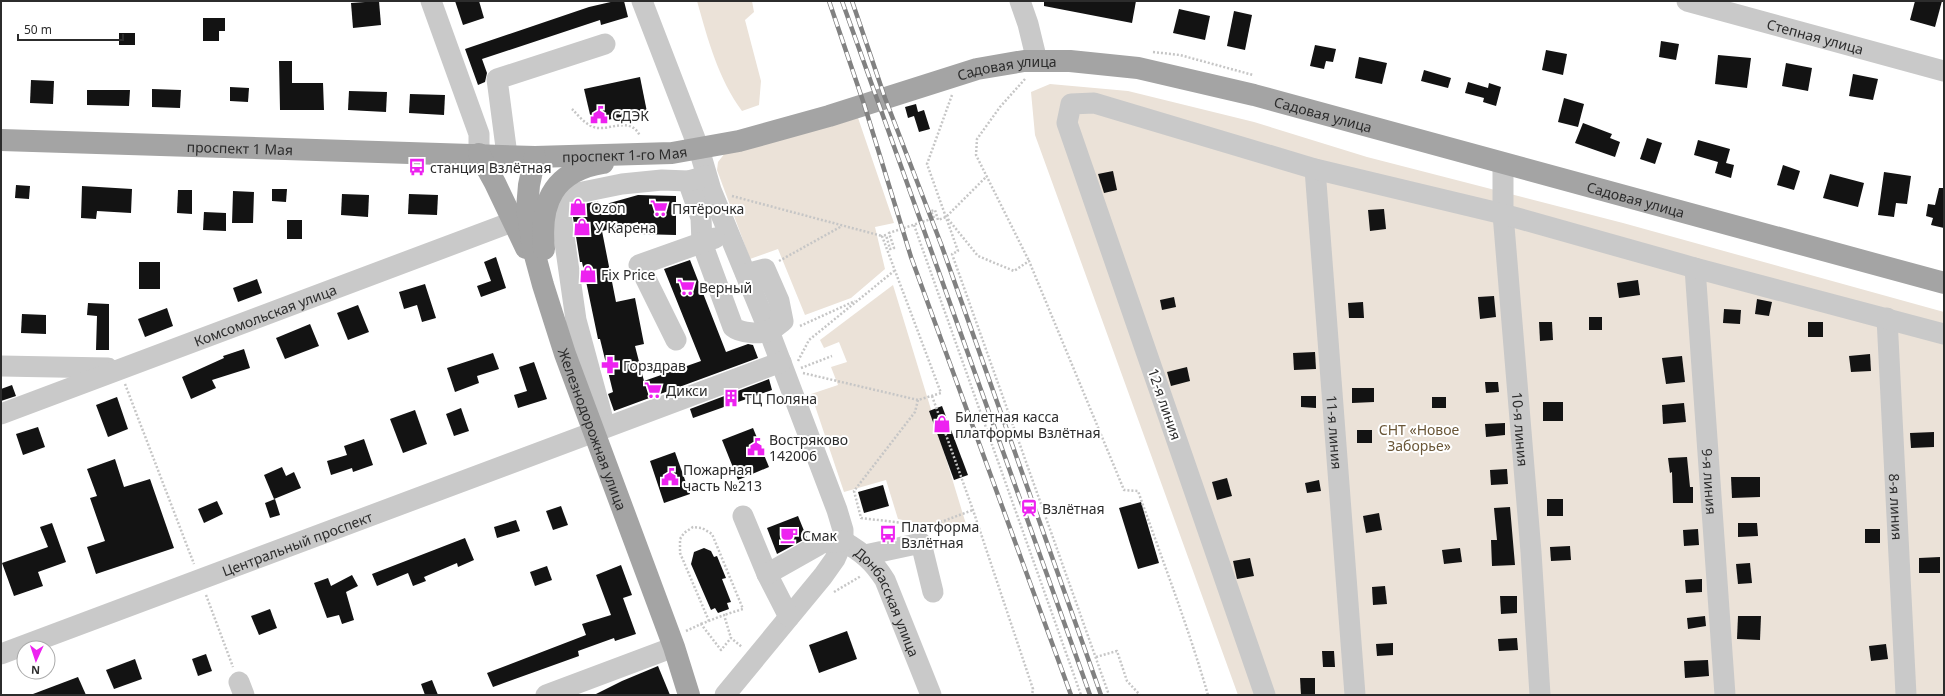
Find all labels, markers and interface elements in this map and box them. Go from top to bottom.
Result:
street label: Степная улица [1765,14,1866,58]
scale bar [18,16,123,42]
text: 50 m [24,21,52,38]
street label: Садовая улица [955,51,1057,84]
street label: Садовая улица [1272,91,1374,136]
public building icon: СДЭК [589,105,609,125]
place label: СДЭК [612,106,649,125]
street label: проспект 1 Мая [186,136,293,159]
street label: проспект 1-го Мая [562,141,689,166]
bus stop icon: станция Взлётная [407,157,427,177]
place label: станция Взлётная [430,158,551,177]
street label: Садовая улица [1585,177,1687,221]
shop icon: Ozon [568,197,588,217]
place label: Ozon [591,198,626,217]
supermarket icon: Пятёрочка [649,198,669,218]
place label: Пятёрочка [672,199,744,218]
shop icon: У Карена [572,217,592,237]
place label: У Карена [595,218,656,237]
shop icon: Fix Price [578,264,598,284]
place label: Fix Price [601,265,656,284]
supermarket icon: Верный [676,277,696,297]
place label: Верный [699,278,752,297]
street label: Комсомольская улица [191,279,339,350]
street label: Железнодорожная улица [554,345,632,513]
pharmacy icon: Горздрав [600,355,620,375]
place label: Горздрав [623,356,686,375]
street label: 12-я линия [1144,366,1186,442]
supermarket icon: Дикси [643,380,663,400]
place label: Дикси [666,381,708,400]
building icon: ТЦ Поляна [721,388,741,408]
place label: ТЦ Поляна [744,389,817,408]
street label: 10-я линия [1508,391,1533,467]
street label: 11-я линия [1323,394,1347,470]
place label: Билетная касса платформы Взлётная [955,407,1101,442]
shop icon: Билетная касса платформы Взлётная [932,414,952,434]
park label: СНТ «Новое Заборье» [1379,420,1460,455]
place label: Востряково 142006 [769,430,848,465]
public building icon: Востряково 142006 [746,437,766,457]
street label: 9-я линия [1698,448,1722,515]
place label: Пожарная часть №213 [683,460,762,495]
public building icon: Пожарная часть №213 [660,467,680,487]
street label: 8-я линия [1885,473,1908,540]
station icon: Взлётная [1019,498,1039,518]
place label: Взлётная [1042,499,1105,518]
street label: Центральный проспект [219,506,375,580]
place label: Платформа Взлётная [901,517,979,552]
bus stop icon: Платформа Взлётная [878,524,898,544]
cafe icon: Смак [779,525,799,545]
place label: Смак [802,526,837,545]
street label: Донбасская улица [851,542,924,659]
north arrow [16,640,56,680]
text: N [31,663,40,678]

